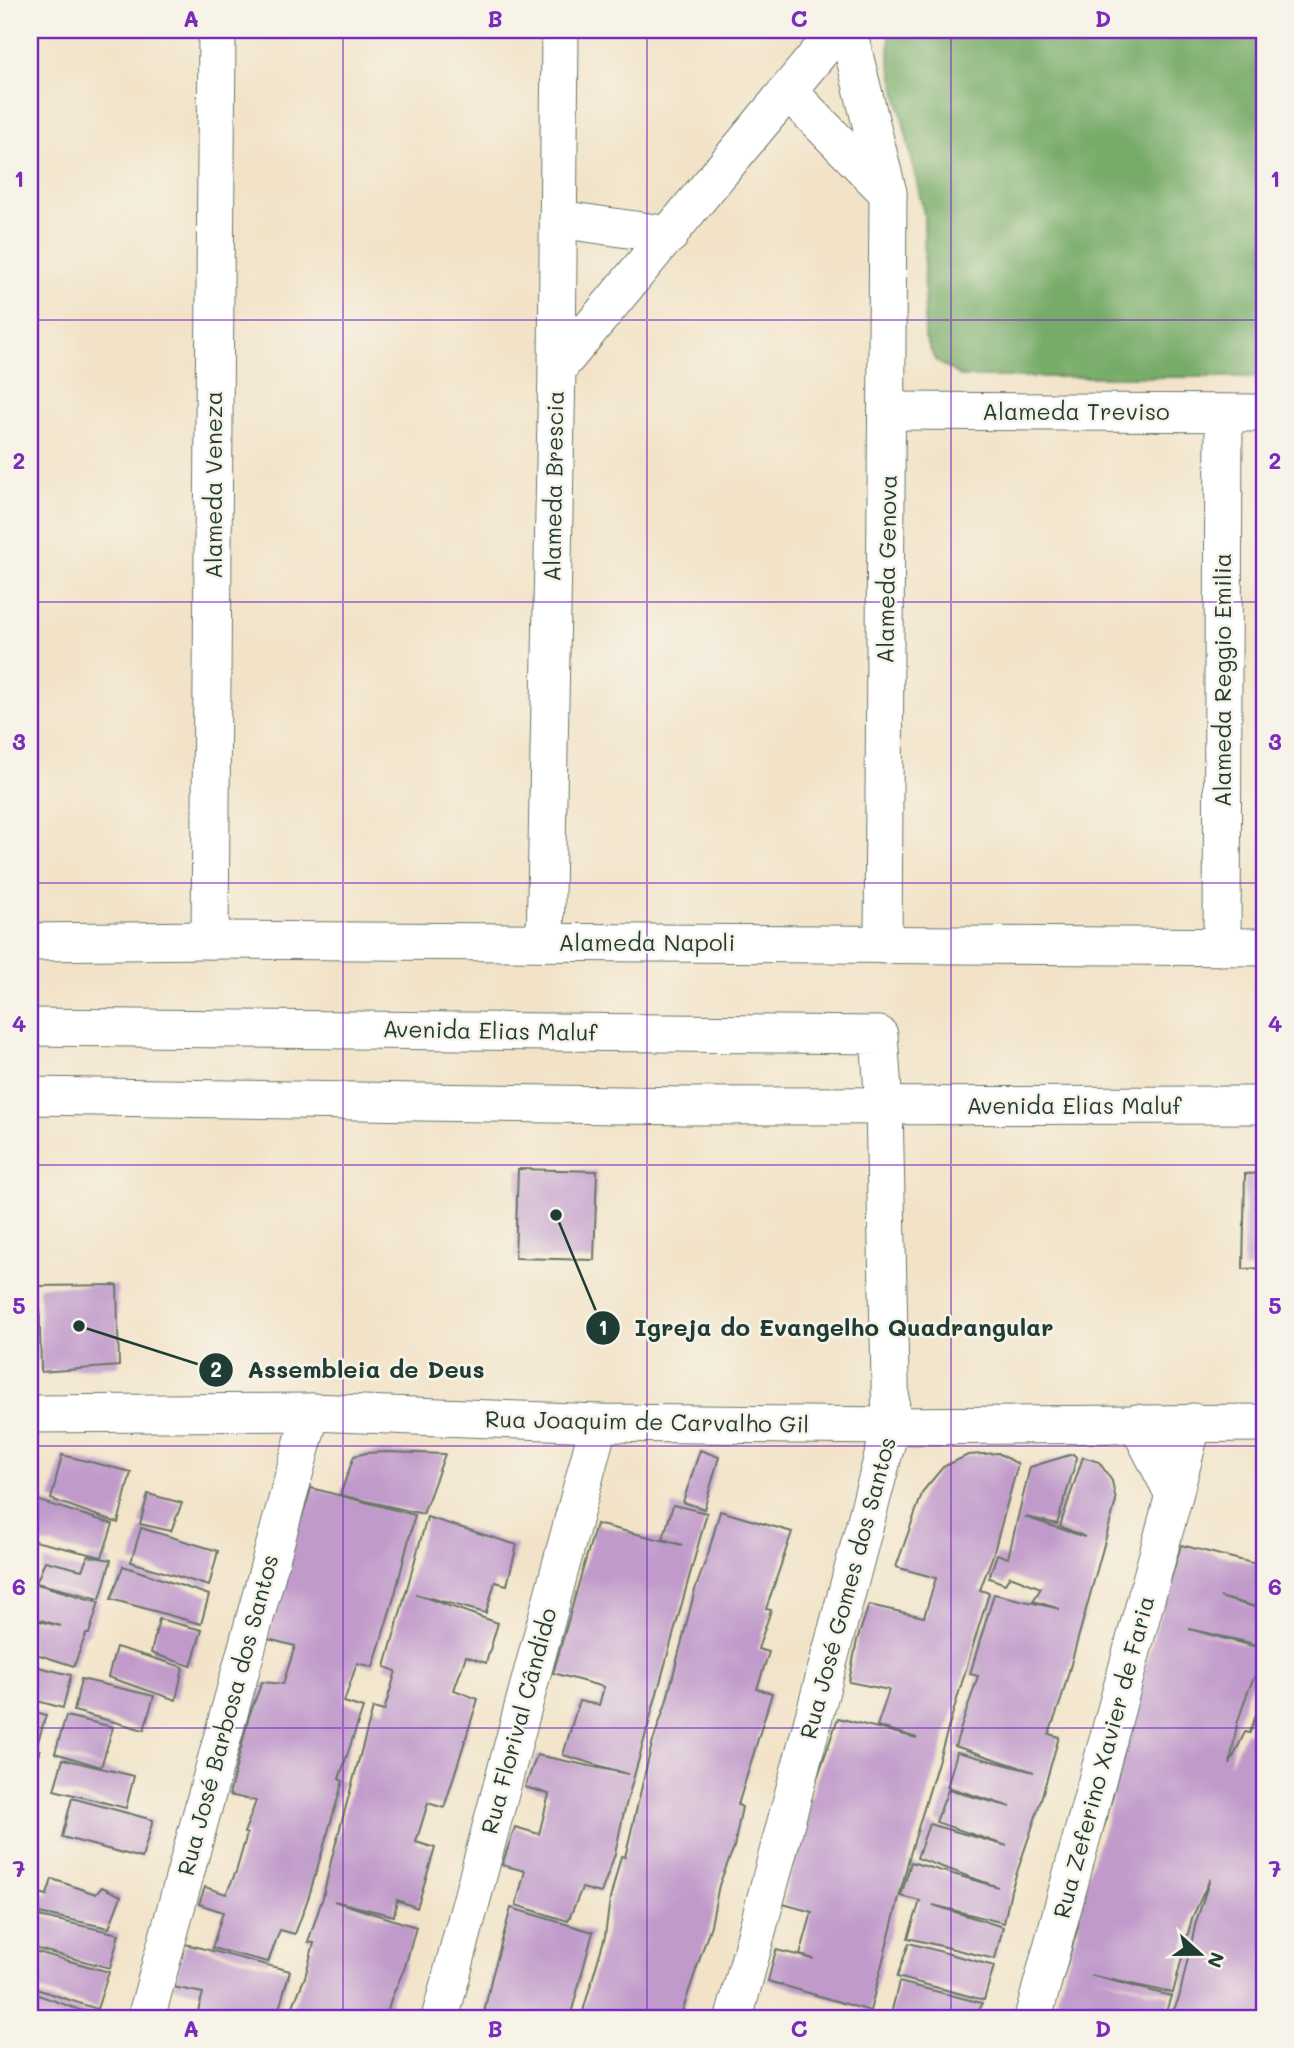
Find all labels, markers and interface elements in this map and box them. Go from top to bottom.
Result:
text: A [183,3,199,33]
text: B [487,3,503,33]
text: C [790,3,808,33]
text: D [1095,3,1111,33]
text: 1 [14,163,24,193]
text: 1 [1270,163,1280,193]
street label: Alameda Brescia [536,390,570,582]
street label: Alameda Veneza [198,391,228,579]
street label: Alameda Treviso [982,396,1170,426]
text: 2 [13,445,25,475]
text: 2 [1269,445,1281,475]
street label: Alameda Genova [869,474,903,664]
street label: Alameda Reggio Emilia [1207,553,1237,807]
text: 3 [12,726,26,756]
text: 3 [1268,726,1282,756]
street label: Alameda Napoli [559,927,735,957]
text: 4 [12,1008,26,1038]
text: 4 [1268,1008,1282,1038]
street label: Avenida Elias Maluf [382,1013,599,1047]
street label: Avenida Elias Maluf [967,1090,1182,1120]
text: 5 [12,1290,26,1320]
text: 5 [1268,1290,1282,1320]
callout: Igreja do Evangelho Quadrangular [586,1306,1068,1351]
text: Igreja do Evangelho Quadrangular [635,1311,1054,1342]
text: 1 [598,1313,608,1340]
callout: Assembleia de Deus [198,1347,499,1392]
text: Assembleia de Deus [247,1353,485,1384]
text: 2 [210,1355,222,1382]
street label: Rua Joaquim de Carvalho Gil [485,1403,809,1439]
street label: Rua José Gomes dos Santos [792,1433,902,1742]
street label: Rua José Barbosa dos Santos [170,1551,284,1879]
text: 6 [12,1571,26,1601]
text: 6 [1268,1571,1282,1601]
street label: Rua Zeferino Xavier de Faria [1046,1592,1161,1921]
street label: Rua Florival Cândido [473,1604,563,1837]
text: 7 [13,1853,26,1883]
text: 7 [1269,1853,1282,1883]
north arrow [1164,1918,1234,1988]
text: N [1202,1949,1231,1971]
text: A [183,2013,199,2043]
text: B [487,2013,503,2043]
text: C [790,2013,808,2043]
text: D [1095,2013,1111,2043]

